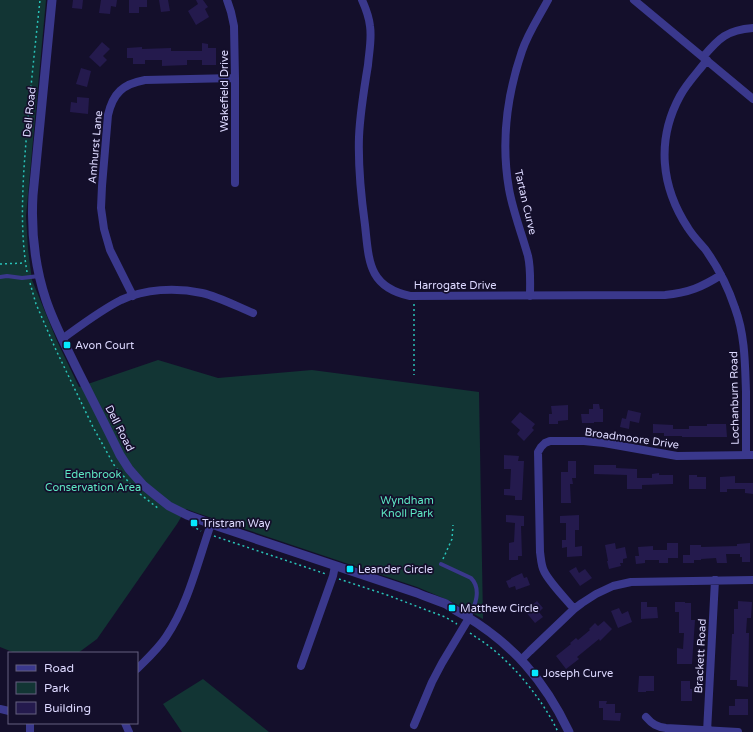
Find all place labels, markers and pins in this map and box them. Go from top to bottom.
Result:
place label: Avon Court [75,339,134,352]
marker: Avon Court [62,340,72,350]
place label: Tristram Way [202,517,271,530]
marker: Tristram Way [189,518,199,528]
place label: Leander Circle [358,563,433,576]
marker: Leander Circle [345,564,355,574]
place label: Matthew Circle [460,602,539,615]
marker: Matthew Circle [447,603,457,613]
place label: Joseph Curve [543,667,613,680]
marker: Joseph Curve [530,668,540,678]

